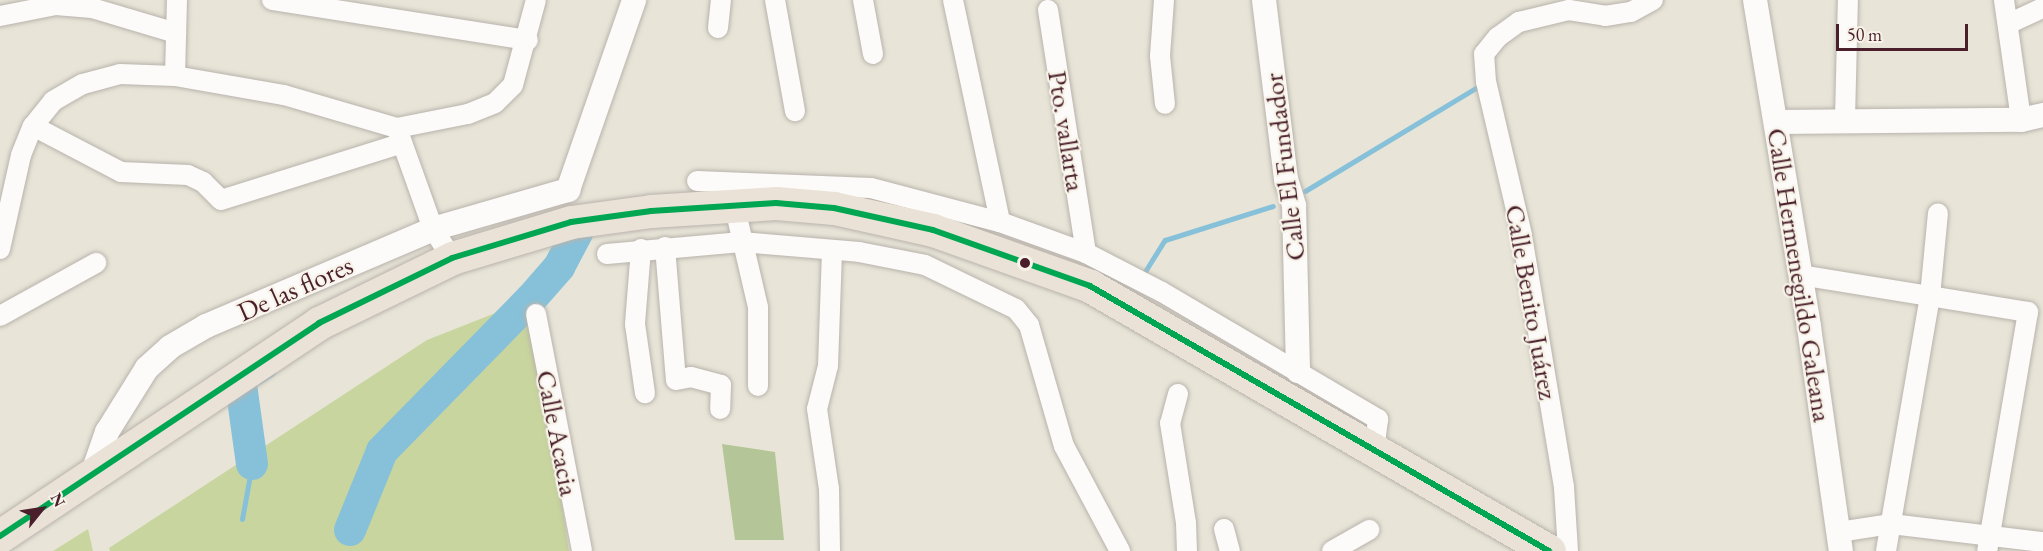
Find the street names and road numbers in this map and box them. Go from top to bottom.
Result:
street label: Pto. vallarta [1041,68,1093,194]
street label: Calle El Fundador [1256,71,1312,263]
street label: Calle Hermenegildo Galeana [1761,126,1839,424]
street label: Calle Benito Juárez [1499,202,1565,402]
street label: De las flores [232,248,358,328]
street label: Calle Acacia [530,367,586,499]

